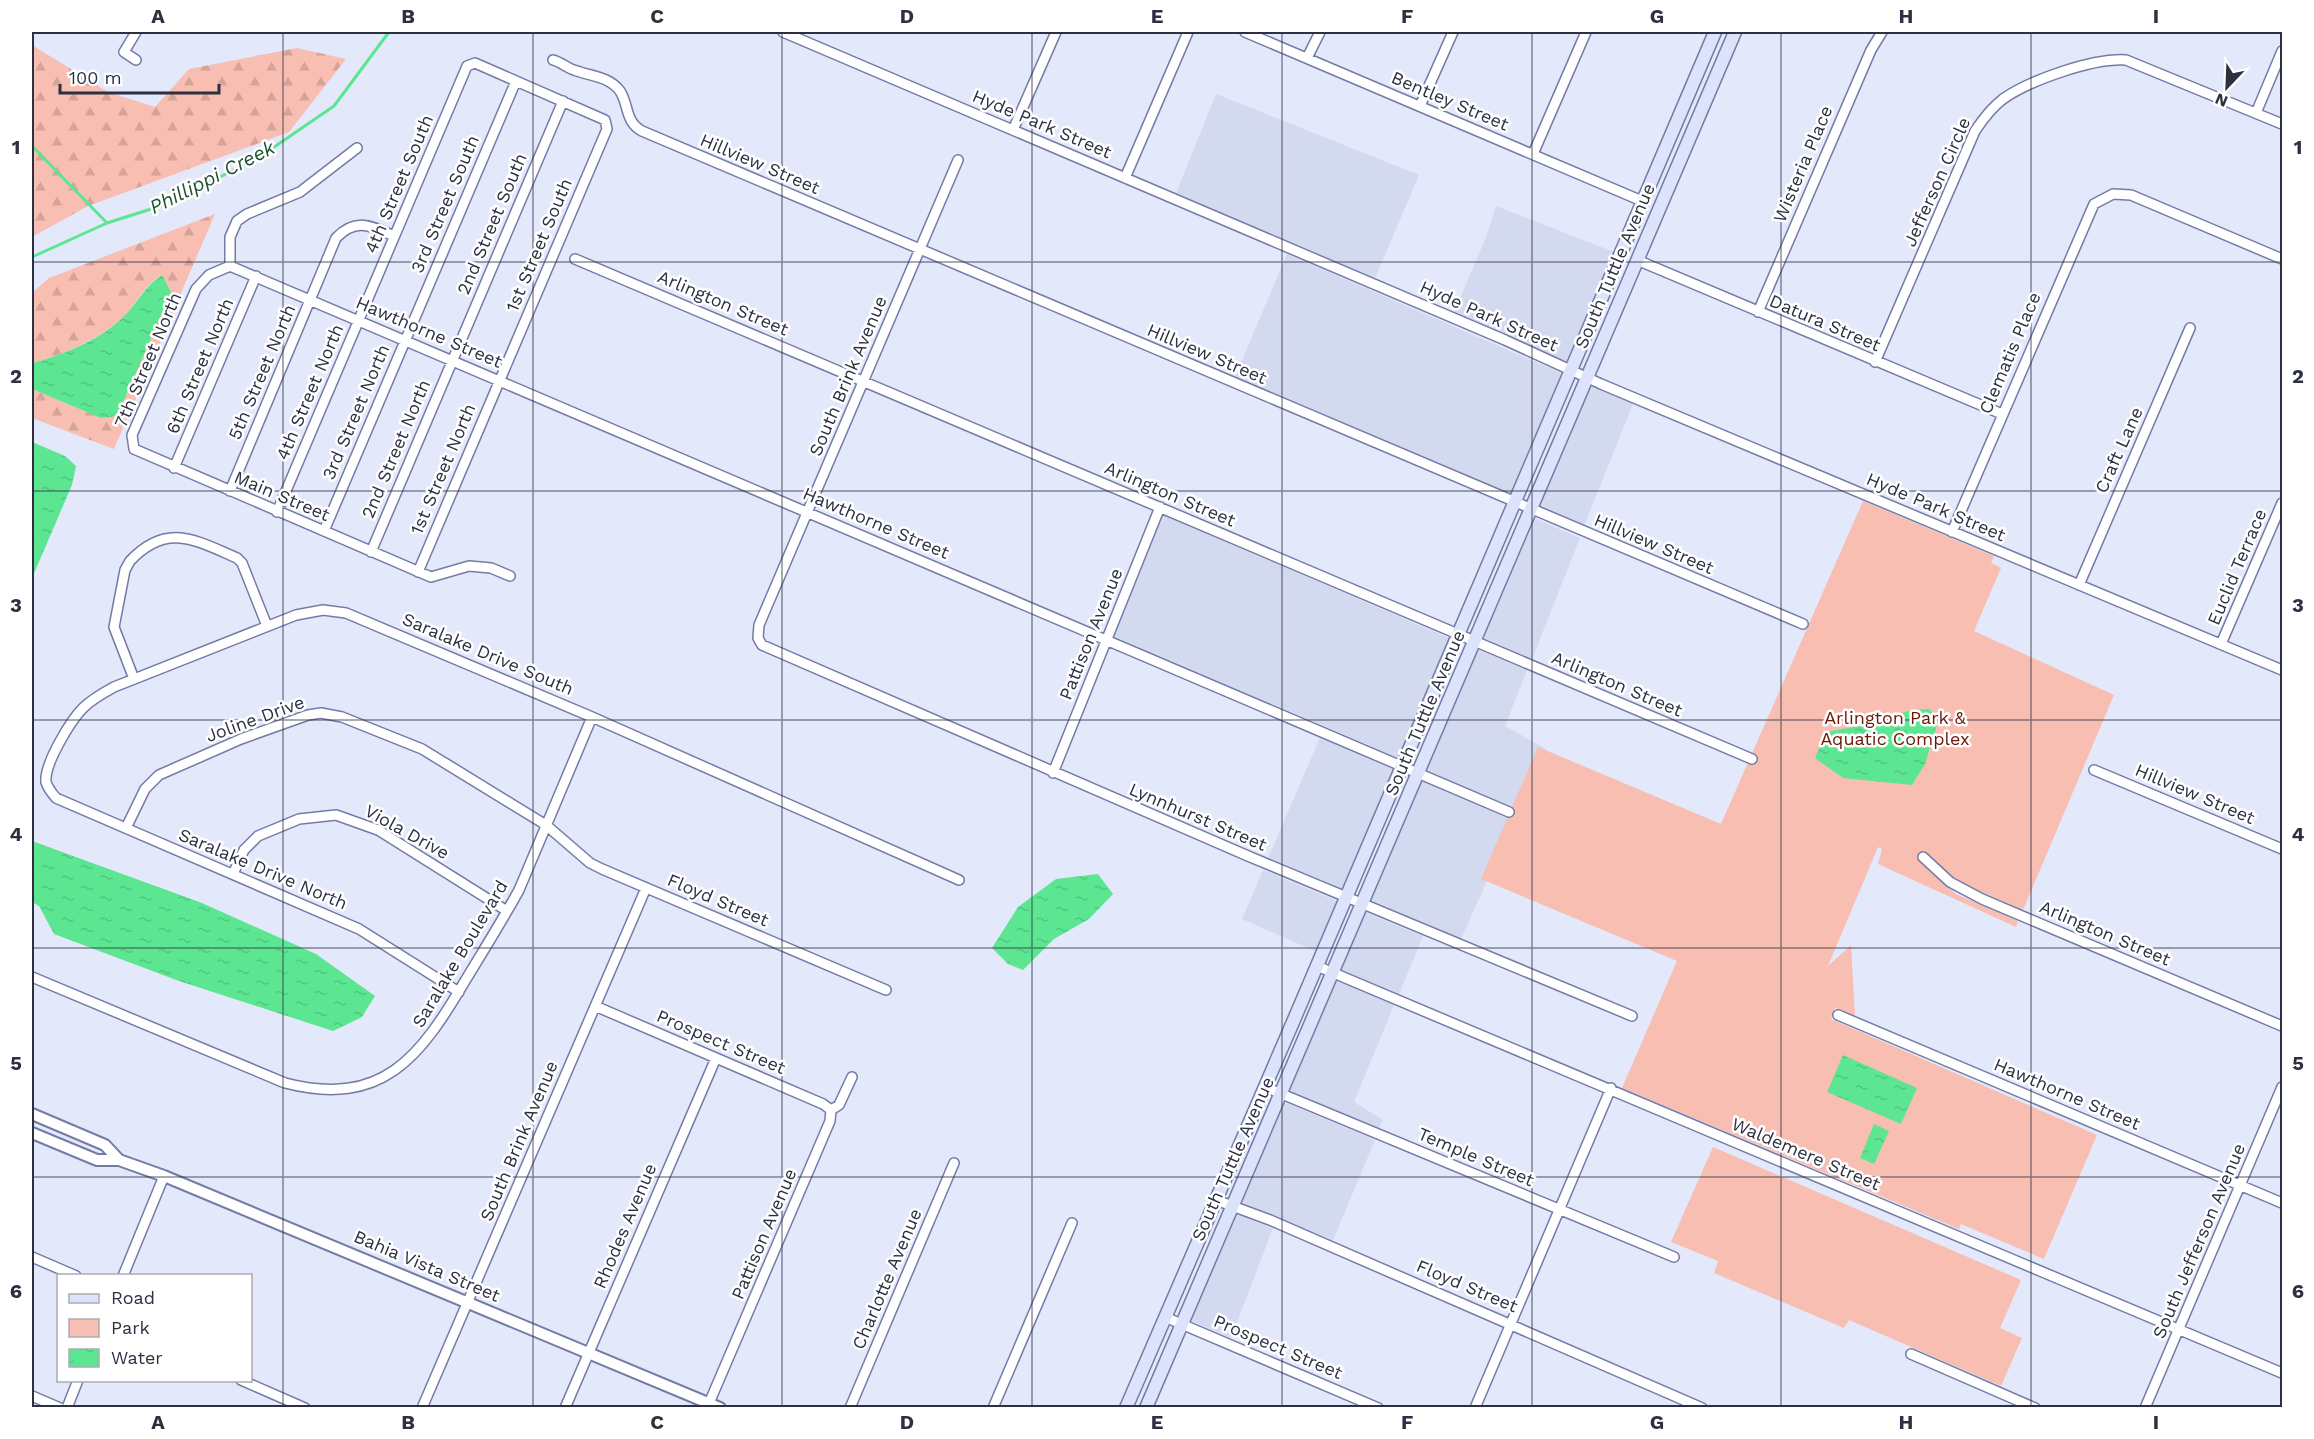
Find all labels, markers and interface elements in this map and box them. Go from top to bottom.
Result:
text: A [151,4,165,28]
text: B [401,4,415,28]
text: C [650,4,664,28]
text: D [900,4,914,28]
text: E [1151,4,1163,28]
text: F [1401,4,1413,28]
text: G [1650,4,1664,28]
text: H [1899,4,1913,28]
text: I [2153,4,2159,28]
scale bar [60,57,219,95]
north arrow [2197,57,2257,117]
street label: Bentley Street [1388,66,1512,135]
text: 100 m [69,67,122,88]
street label: Hyde Park Street [970,85,1115,162]
text: N [2212,89,2231,111]
street label: Wisteria Place [1769,102,1837,225]
street label: 4th Street South [360,111,437,256]
street label: Jefferson Circle [1899,114,1974,250]
street label: Hillview Street [697,129,824,198]
street label: 3rd Street South [406,132,483,276]
text: 1 [12,135,20,159]
water label: Phillippi Creek [145,135,280,219]
text: 1 [2294,135,2302,159]
street label: 2nd Street South [452,150,531,298]
street label: 1st Street South [501,175,576,315]
street label: South Tuttle Avenue [1570,180,1659,352]
street label: Arlington Street [655,266,792,340]
street label: Hyde Park Street [1417,276,1562,356]
street label: 7th Street North [110,289,185,430]
street label: Clematis Place [1974,289,2045,417]
street label: Datura Street [1766,290,1884,356]
street label: Hawthorne Street [353,291,506,372]
street label: South Brink Avenue [804,292,891,459]
street label: 6th Street North [161,295,238,437]
street label: 5th Street North [224,301,300,443]
street label: Hillview Street [1144,319,1271,388]
street label: 4th Street North [271,321,348,463]
street label: 3rd Street North [318,341,393,482]
text: 2 [10,364,22,388]
text: 2 [2292,364,2304,388]
street label: 2nd Street North [357,376,434,521]
street label: 1st Street North [406,400,480,537]
street label: Craft Lane [2090,404,2147,496]
street label: Arlington Street [1102,457,1239,531]
street label: Main Street [231,466,334,525]
street label: Hyde Park Street [1864,468,2009,545]
street label: Hawthorne Street [800,482,953,563]
street label: Euclid Terrace [2203,506,2270,628]
street label: Hillview Street [1591,509,1718,578]
street label: Pattison Avenue [1055,565,1127,703]
text: 3 [10,593,22,617]
text: 3 [2292,593,2304,617]
street label: Saralake Drive South [399,608,577,699]
street label: South Tuttle Avenue [1380,627,1469,799]
street label: Arlington Street [1549,647,1686,721]
street label: Joline Drive [203,691,307,746]
park label: Arlington Park & Aquatic Complex [1820,707,1970,749]
street label: Hillview Street [2132,759,2259,828]
street label: Lynnhurst Street [1126,778,1271,855]
street label: Viola Drive [361,800,453,863]
text: 4 [10,822,23,846]
text: 4 [2292,822,2305,846]
street label: Saralake Drive North [176,823,351,914]
street label: Floyd Street [664,869,772,930]
street label: Saralake Boulevard [407,876,512,1031]
street label: Arlington Street [2037,896,2174,970]
street label: Prospect Street [654,1005,789,1078]
text: 5 [10,1051,22,1075]
text: 5 [2292,1051,2304,1075]
street label: Hawthorne Street [1991,1053,2144,1134]
street label: South Brink Avenue [475,1057,562,1224]
street label: South Tuttle Avenue [1187,1073,1278,1244]
street label: Waldemere Street [1729,1113,1884,1194]
street label: Temple Street [1415,1123,1538,1191]
street label: South Jefferson Avenue [2148,1140,2249,1342]
street label: Rhodes Avenue [589,1160,660,1292]
street label: Pattison Avenue [727,1165,801,1302]
street label: Charlotte Avenue [847,1205,926,1352]
street label: Bahia Vista Street [351,1225,504,1306]
street label: Floyd Street [1413,1255,1521,1316]
legend [57,1274,252,1382]
text: 6 [10,1279,22,1303]
text: 6 [2292,1279,2304,1303]
text: Road [111,1287,155,1308]
street label: Prospect Street [1211,1310,1346,1383]
text: Park [111,1317,150,1338]
text: Water [111,1347,163,1368]
text: A [151,1410,165,1434]
text: B [401,1410,415,1434]
text: C [650,1410,664,1434]
text: D [900,1410,914,1434]
text: E [1151,1410,1163,1434]
text: F [1401,1410,1413,1434]
text: G [1650,1410,1664,1434]
text: H [1899,1410,1913,1434]
text: I [2153,1410,2159,1434]

